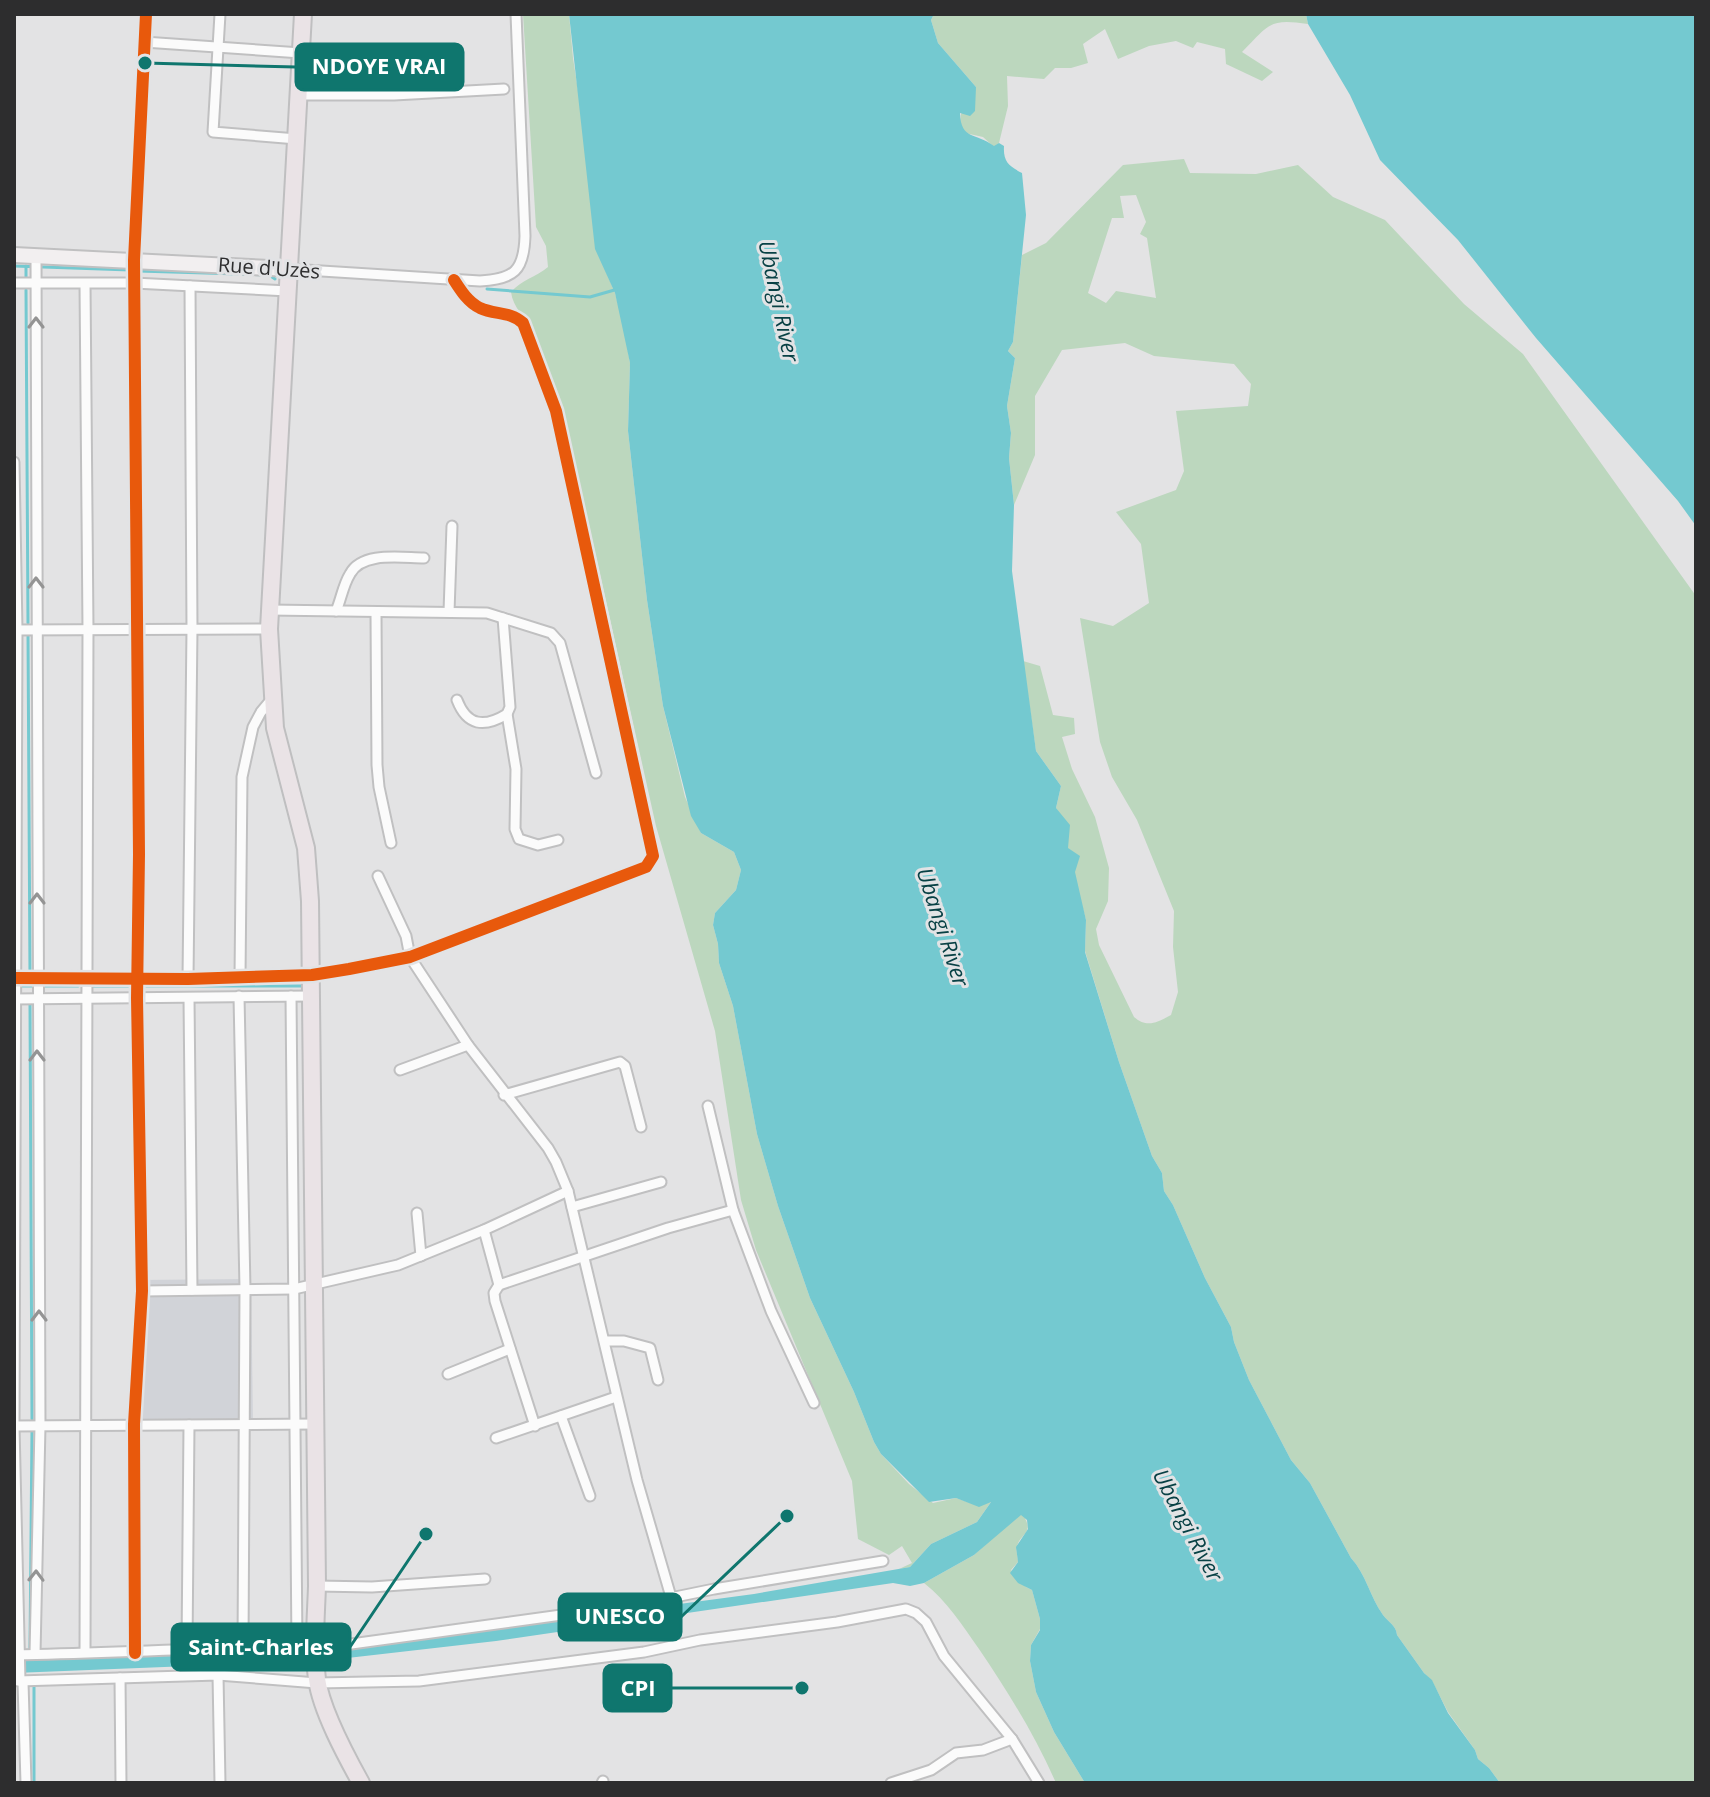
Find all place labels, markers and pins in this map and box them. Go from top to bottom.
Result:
callout: NDOYE VRAI [296,44,463,90]
callout: UNESCO [559,1594,681,1640]
callout: Saint-Charles [172,1624,350,1670]
callout: CPI [604,1665,671,1711]

